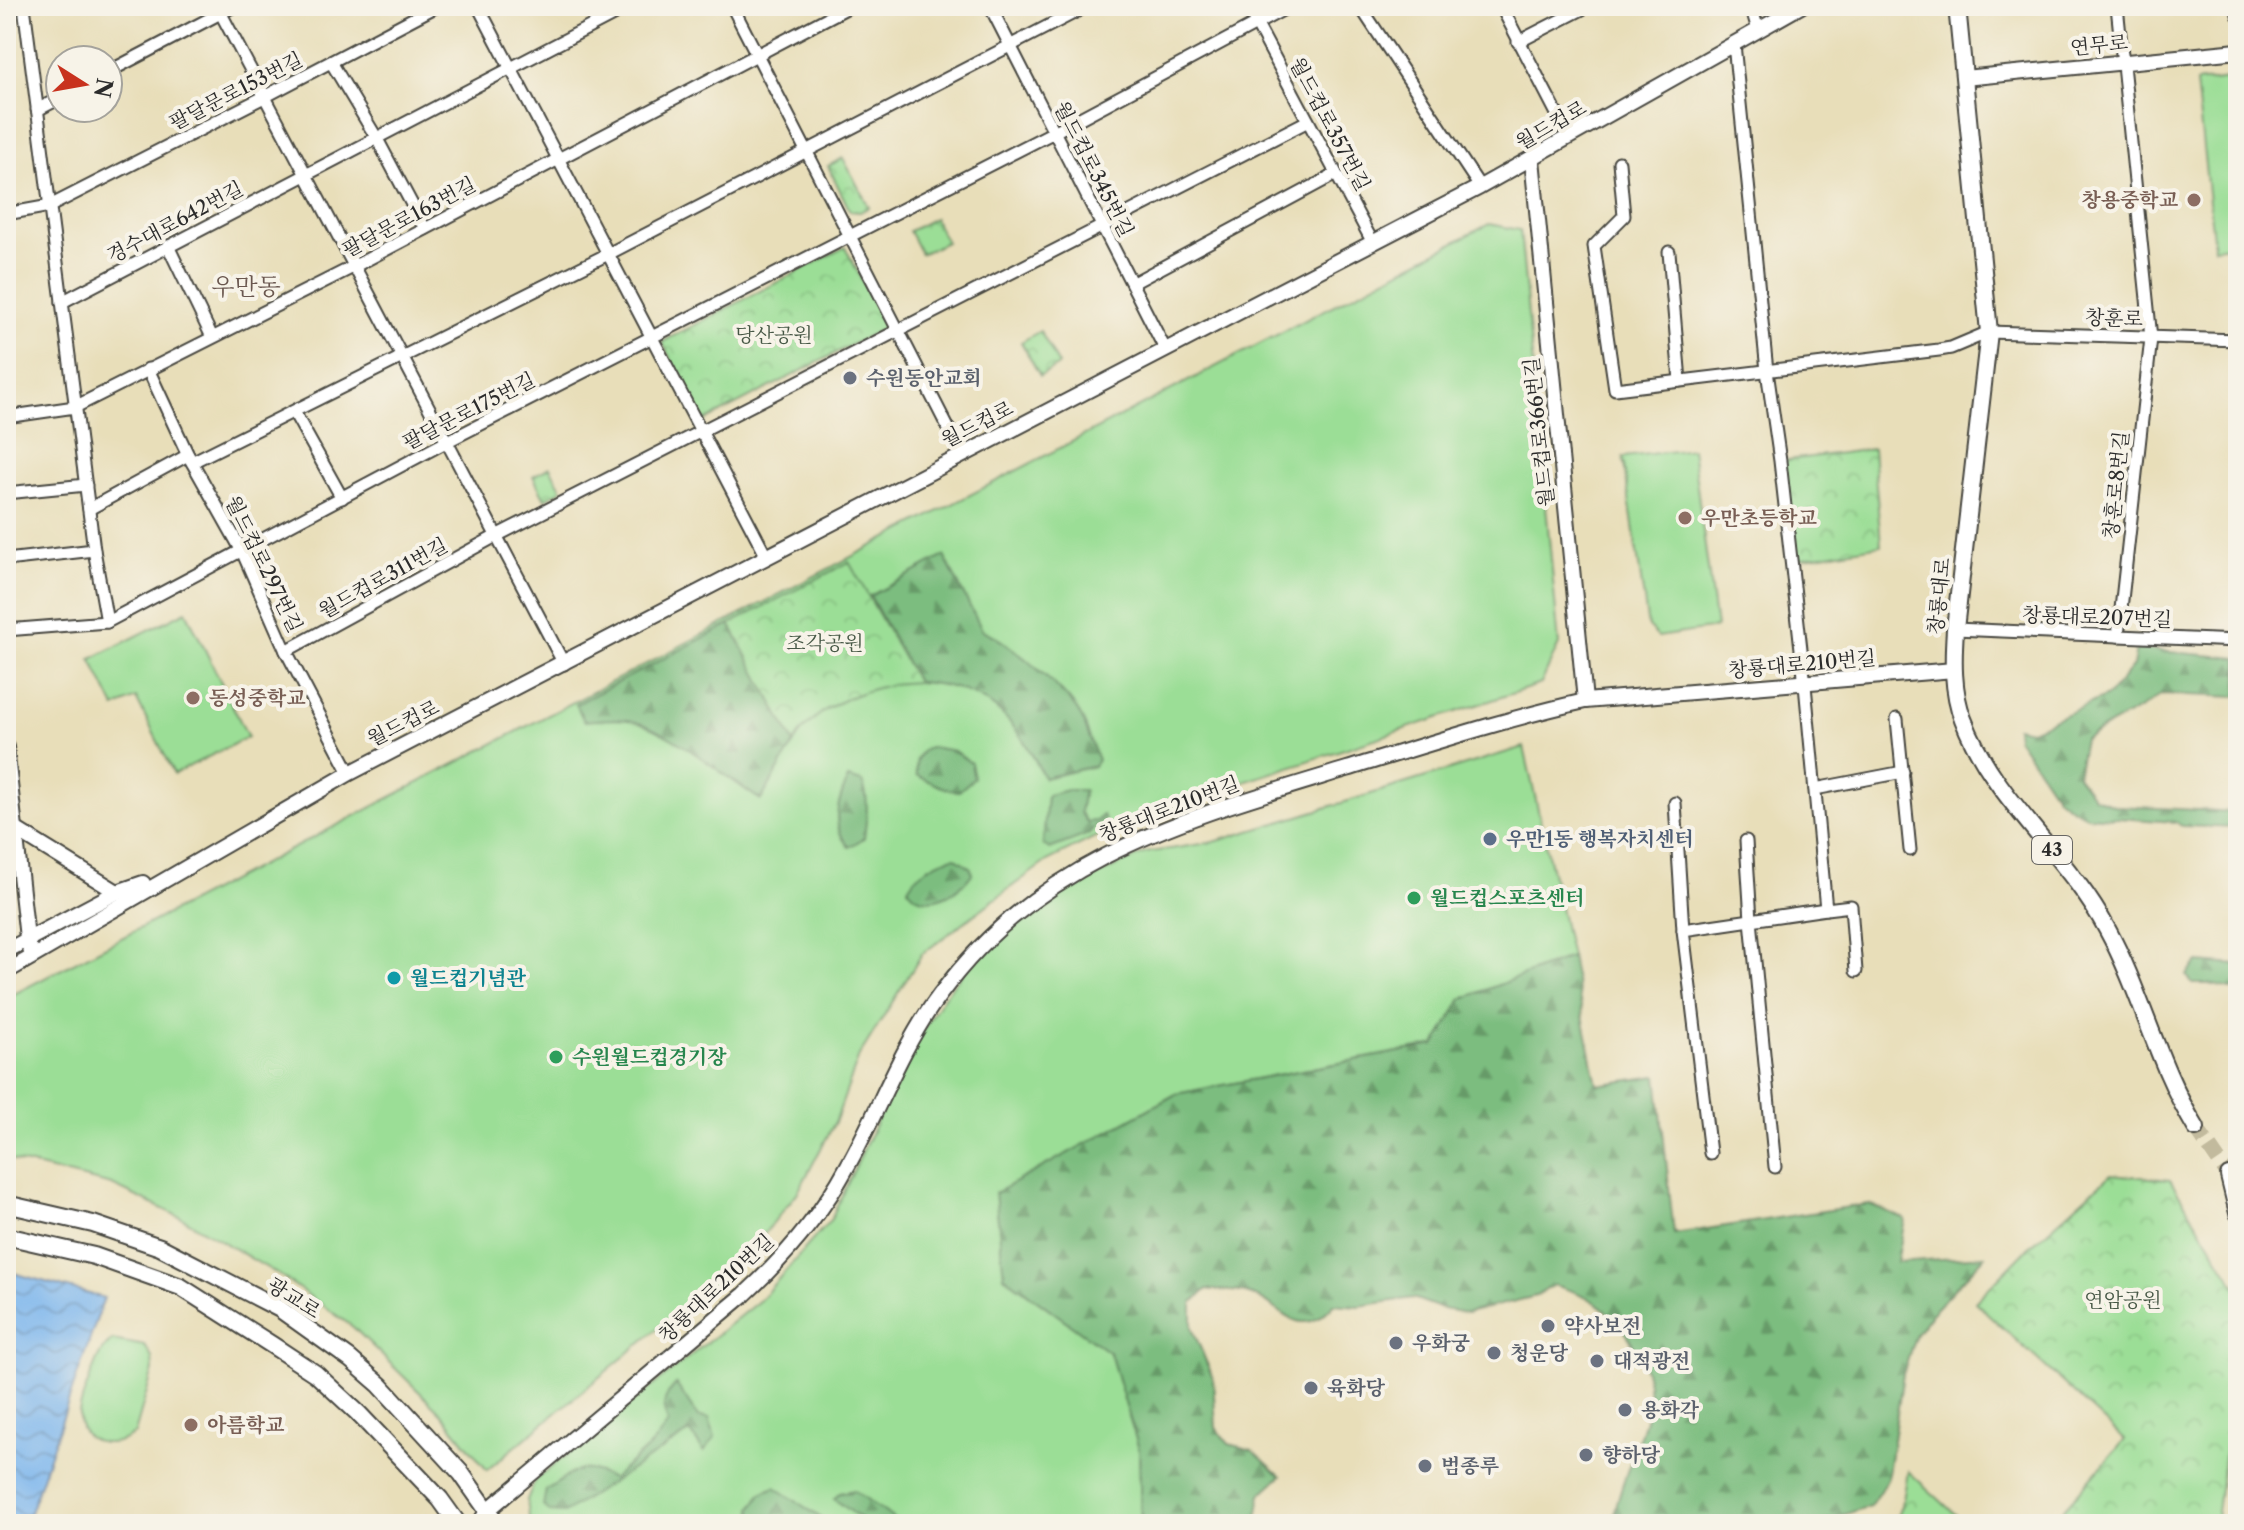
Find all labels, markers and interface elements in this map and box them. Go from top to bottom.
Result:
street label: 연무로 [2069,30,2129,60]
north arrow [44,44,124,124]
street label: 팔달문로153번길 [165,47,307,135]
street label: 월드컵로357번길 [1285,53,1375,195]
text: N [88,76,118,100]
street label: 월드컵로 [1512,95,1590,155]
street label: 월드컵로345번길 [1049,97,1139,241]
street label: 팔달문로163번길 [338,172,480,262]
street label: 경수대로642번길 [103,176,247,268]
place label: 창용중학교 [2081,188,2179,212]
marker: 창용중학교 [2185,191,2203,209]
district label: 우만동 [211,272,281,301]
street label: 창훈로 [2085,305,2143,331]
park label: 당산공원 [735,323,813,347]
street label: 월드컵로366번길 [1519,356,1559,508]
place label: 수원동안교회 [866,366,982,390]
street label: 팔달문로175번길 [399,367,539,455]
marker: 수원동안교회 [841,369,859,387]
street label: 월드컵로 [937,396,1017,452]
street label: 창훈로8번길 [2098,430,2134,540]
street label: 월드컵로297번길 [221,492,307,636]
place label: 우만초등학교 [1701,506,1818,530]
marker: 우만초등학교 [1676,509,1694,527]
street label: 월드컵로311번길 [314,533,452,623]
street label: 창룡대로 [1923,556,1955,636]
street label: 창룡대로207번길 [2022,602,2172,632]
park label: 조각공원 [786,631,864,655]
street label: 창룡대로210번길 [1727,646,1877,682]
place label: 동성중학교 [209,686,306,710]
marker: 동성중학교 [184,689,202,707]
street label: 월드컵로 [363,695,443,751]
street label: 창룡대로210번길 [1095,771,1243,847]
place label: 우만1동 행복자치센터 [1506,827,1694,851]
marker: 우만1동 행복자치센터 [1481,830,1499,848]
road number: 43 [2032,836,2072,864]
place label: 월드컵스포츠센터 [1430,886,1585,910]
marker: 월드컵스포츠센터 [1405,889,1423,907]
place label: 월드컵기념관 [410,966,527,990]
marker: 월드컵기념관 [385,969,403,987]
place label: 수원월드컵경기장 [572,1045,727,1069]
marker: 수원월드컵경기장 [547,1048,565,1066]
street label: 창룡대로210번길 [654,1229,778,1347]
street label: 광교로 [263,1272,325,1324]
park label: 연암공원 [2084,1288,2162,1312]
place label: 약사보전 [1564,1314,1641,1338]
marker: 약사보전 [1539,1317,1557,1335]
place label: 우화궁 [1412,1331,1470,1355]
marker: 우화궁 [1387,1334,1405,1352]
place label: 청운당 [1510,1341,1569,1365]
marker: 청운당 [1485,1344,1503,1362]
place label: 대적광전 [1613,1349,1690,1373]
marker: 대적광전 [1588,1352,1606,1370]
place label: 육화당 [1327,1376,1386,1400]
marker: 육화당 [1302,1379,1320,1397]
place label: 용화각 [1641,1398,1700,1422]
marker: 용화각 [1616,1401,1634,1419]
place label: 아름학교 [207,1413,285,1437]
marker: 아름학교 [182,1416,200,1434]
place label: 향하당 [1602,1443,1661,1467]
marker: 향하당 [1577,1446,1595,1464]
place label: 범종루 [1441,1454,1499,1478]
marker: 범종루 [1416,1457,1434,1475]

